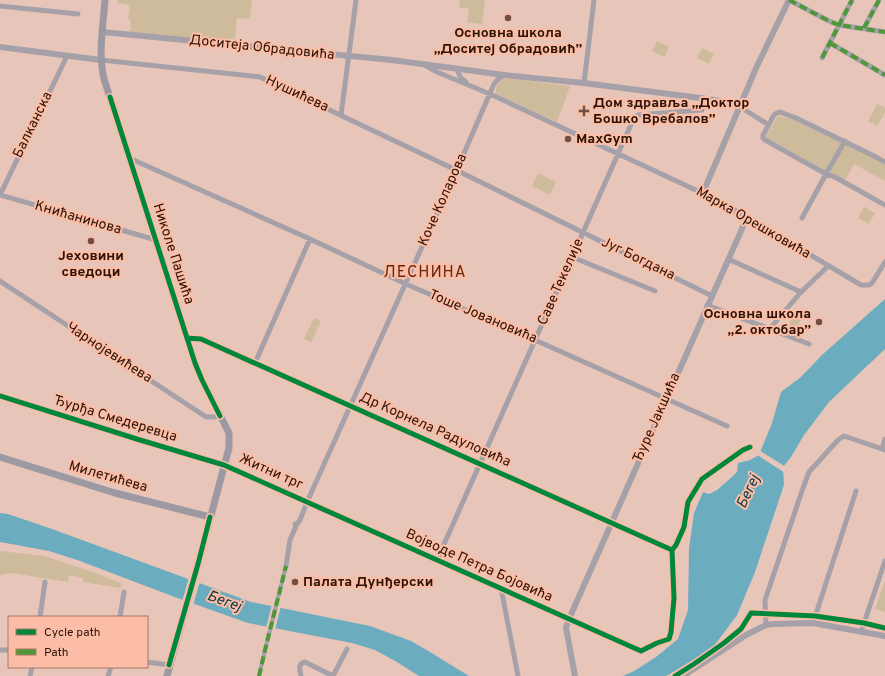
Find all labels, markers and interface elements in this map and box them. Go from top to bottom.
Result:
marker: Основна школа „Доситеј Обрадовић” [503,13,513,23]
place label: Основна школа „Доситеј Обрадовић” [434,25,582,58]
street label: Доситеја Обрадовића [189,32,335,64]
street label: Нушићева [263,72,331,116]
street label: Балканска [10,89,56,161]
place label: Дом здравља „Доктор Бошко Вребалов” [593,95,749,128]
marker: Дом здравља „Доктор Бошко Вребалов” [578,105,590,117]
place label: MaxGym [576,131,633,148]
marker: MaxGym [563,134,573,144]
street label: Коче Коларова [415,151,471,249]
street label: Марка Орешковића [693,183,813,263]
street label: Книћанинова [33,197,123,239]
street label: Николе Пашића [149,201,197,307]
street label: Југ Богдана [598,234,678,284]
marker: Јеховини сведоци [86,236,96,246]
street label: Саве Текелије [534,236,588,328]
place label: Јеховини сведоци [58,248,124,281]
district label: ЛЕСНИНА [383,263,467,283]
street label: Тоше Јовановића [426,287,540,347]
place label: Основна школа „2. октобар” [703,306,811,339]
marker: Основна школа „2. октобар” [814,317,824,327]
street label: Чарнојевићева [63,319,155,387]
street label: Ђуре Јакшића [630,370,684,466]
street label: Др Корнела Радуловића [357,389,513,471]
street label: Ђурђа Смедеревца [51,392,179,446]
street label: Житни трг [236,450,306,494]
street label: Милетићева [67,458,149,496]
water label: Бегеј [733,471,766,512]
street label: Војводе Петра Бојовића [403,526,555,606]
place label: Палата Дунђерски [303,574,433,591]
marker: Палата Дунђерски [290,577,300,587]
water label: Бегеј [204,587,245,617]
legend [8,616,148,668]
text: Cycle path [44,625,101,641]
text: Path [44,645,69,661]

